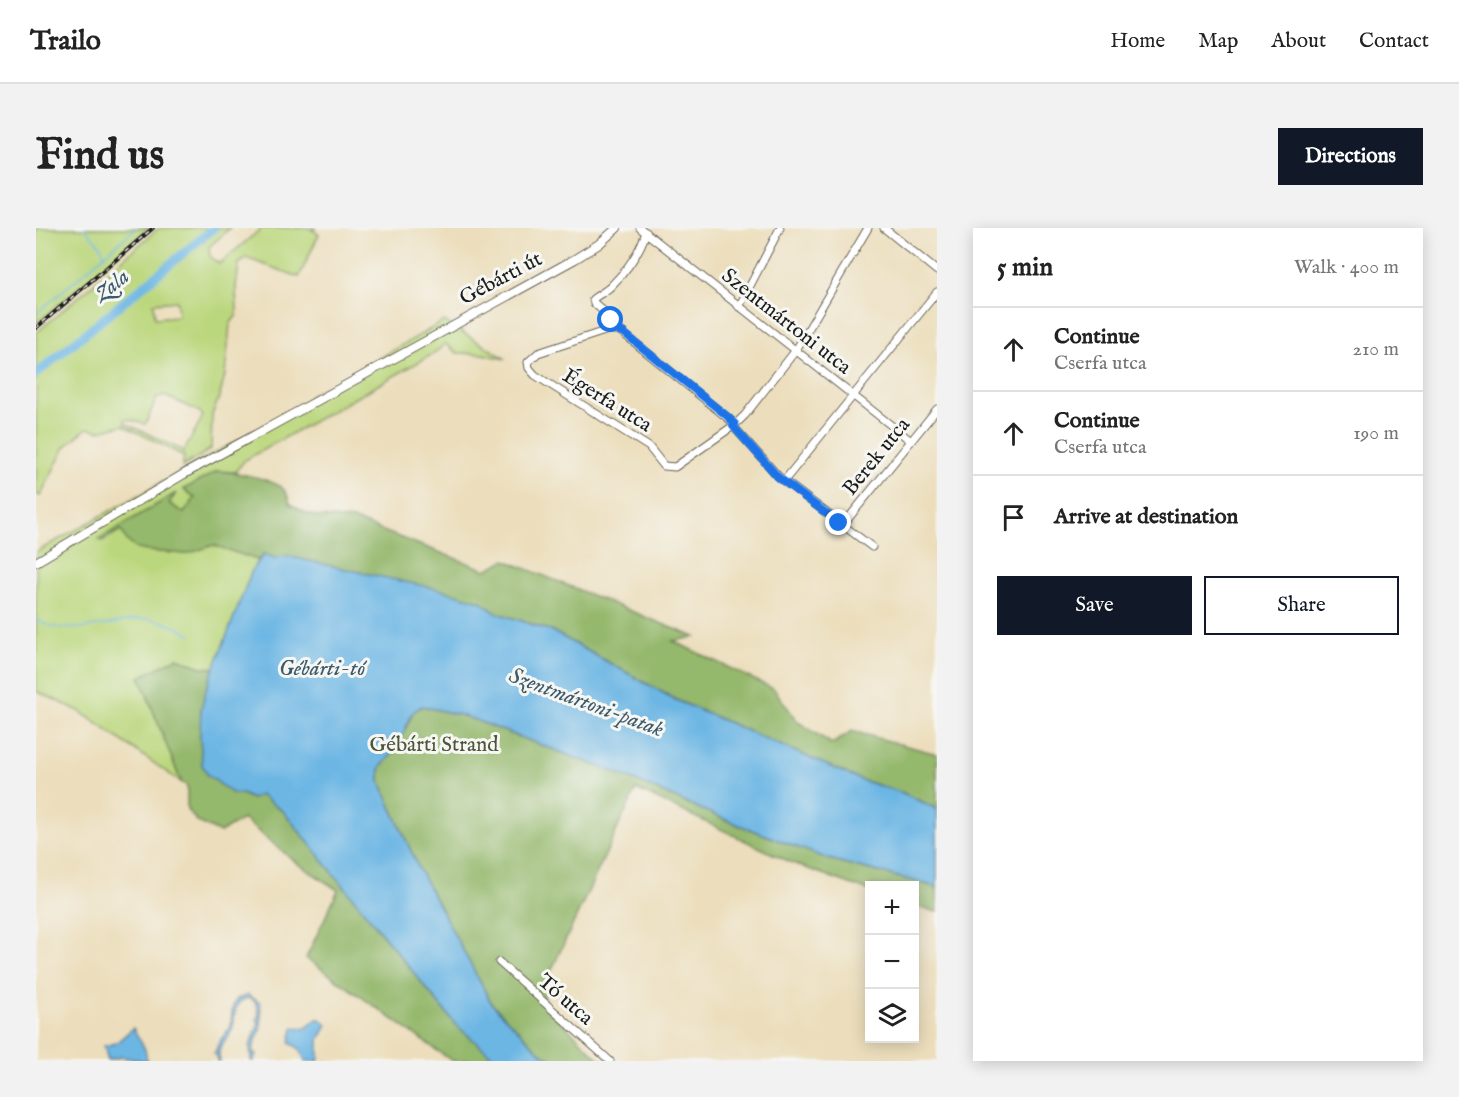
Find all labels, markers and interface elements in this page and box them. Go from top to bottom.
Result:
text: Trailo [30,24,101,59]
text: Home [1110,28,1165,55]
text: Map [1198,28,1238,55]
text: About [1271,28,1326,55]
text: Contact [1359,28,1429,55]
button: Directions [1278,128,1423,185]
text: Find us [36,130,164,183]
street label: Gébárti út [455,246,547,312]
text: 5 min [997,251,1053,284]
text: Walk · 400 m [1294,255,1399,280]
water label: Zala [87,263,135,310]
street label: Szentmártoni utca [716,263,857,382]
route start [597,306,623,332]
text: Continue [1054,323,1140,351]
icon: ahead [997,333,1030,366]
text: 210 m [1353,337,1399,362]
text: Cserfa utca [1054,351,1147,376]
street label: Égerfa utca [557,362,658,440]
text: Continue [1054,407,1140,435]
street label: Berek utca [837,412,917,502]
icon: ahead [997,417,1030,450]
text: 190 m [1353,421,1399,446]
text: Cserfa utca [1054,435,1147,460]
icon: arrive [997,501,1030,534]
text: Arrive at destination [1054,503,1238,531]
route end [825,509,851,535]
button: Save [997,576,1192,635]
button: Share [1204,576,1399,635]
water label: Gébárti-tó [279,655,367,683]
water label: Szentmártoni-patak [505,662,667,744]
park label: Gébárti Strand [370,732,499,759]
map controls [865,881,919,1043]
button: + [865,881,919,935]
button: − [865,935,919,989]
street label: Tó utca [531,968,599,1032]
button: layers [865,989,919,1043]

